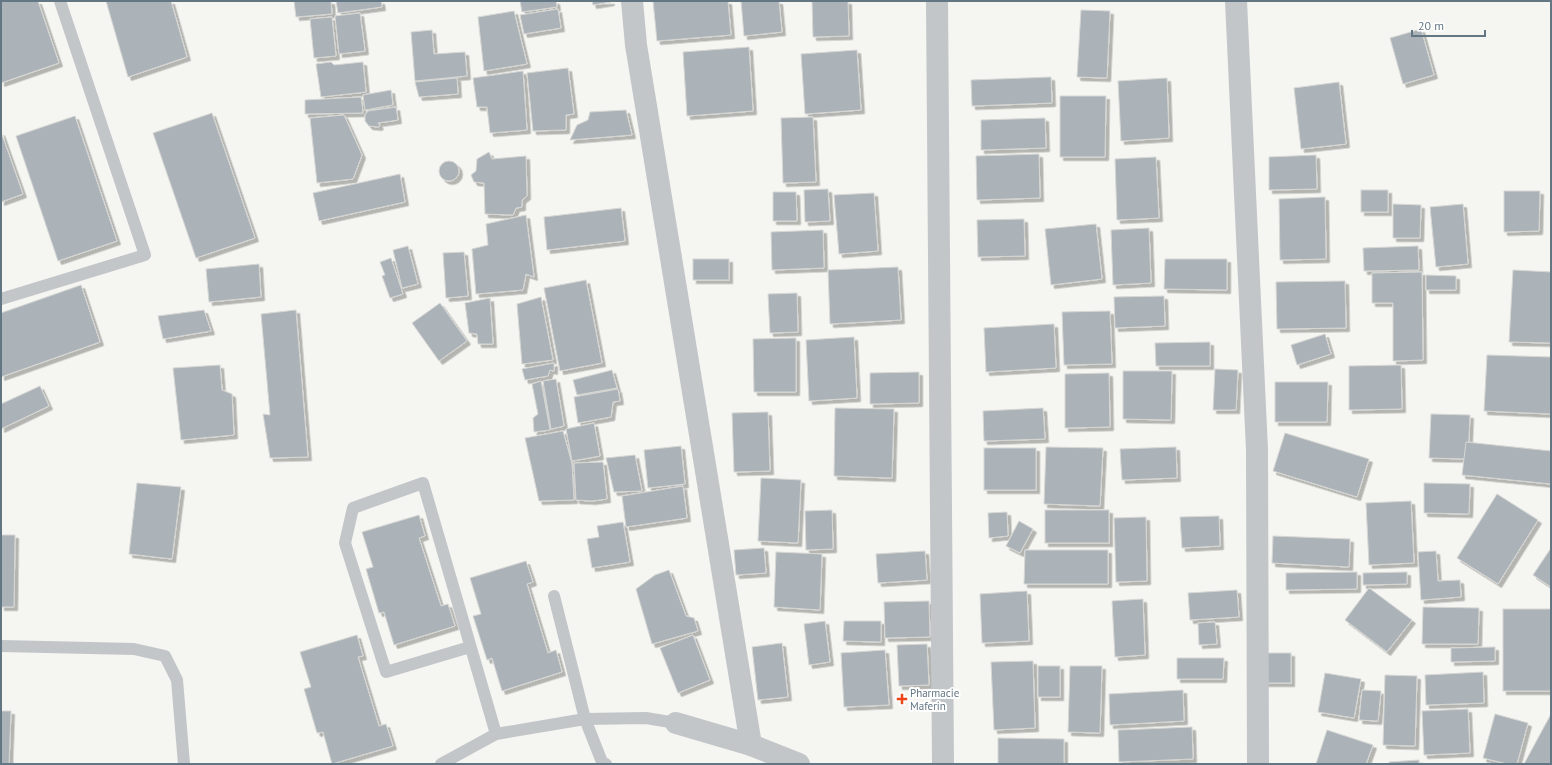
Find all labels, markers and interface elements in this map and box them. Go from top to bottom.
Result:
scale bar [1412,12,1485,38]
text: 20 m [1418,18,1444,33]
place label: Pharmacie Maferin [910,686,960,713]
marker: Pharmacie Maferin [897,694,907,704]

